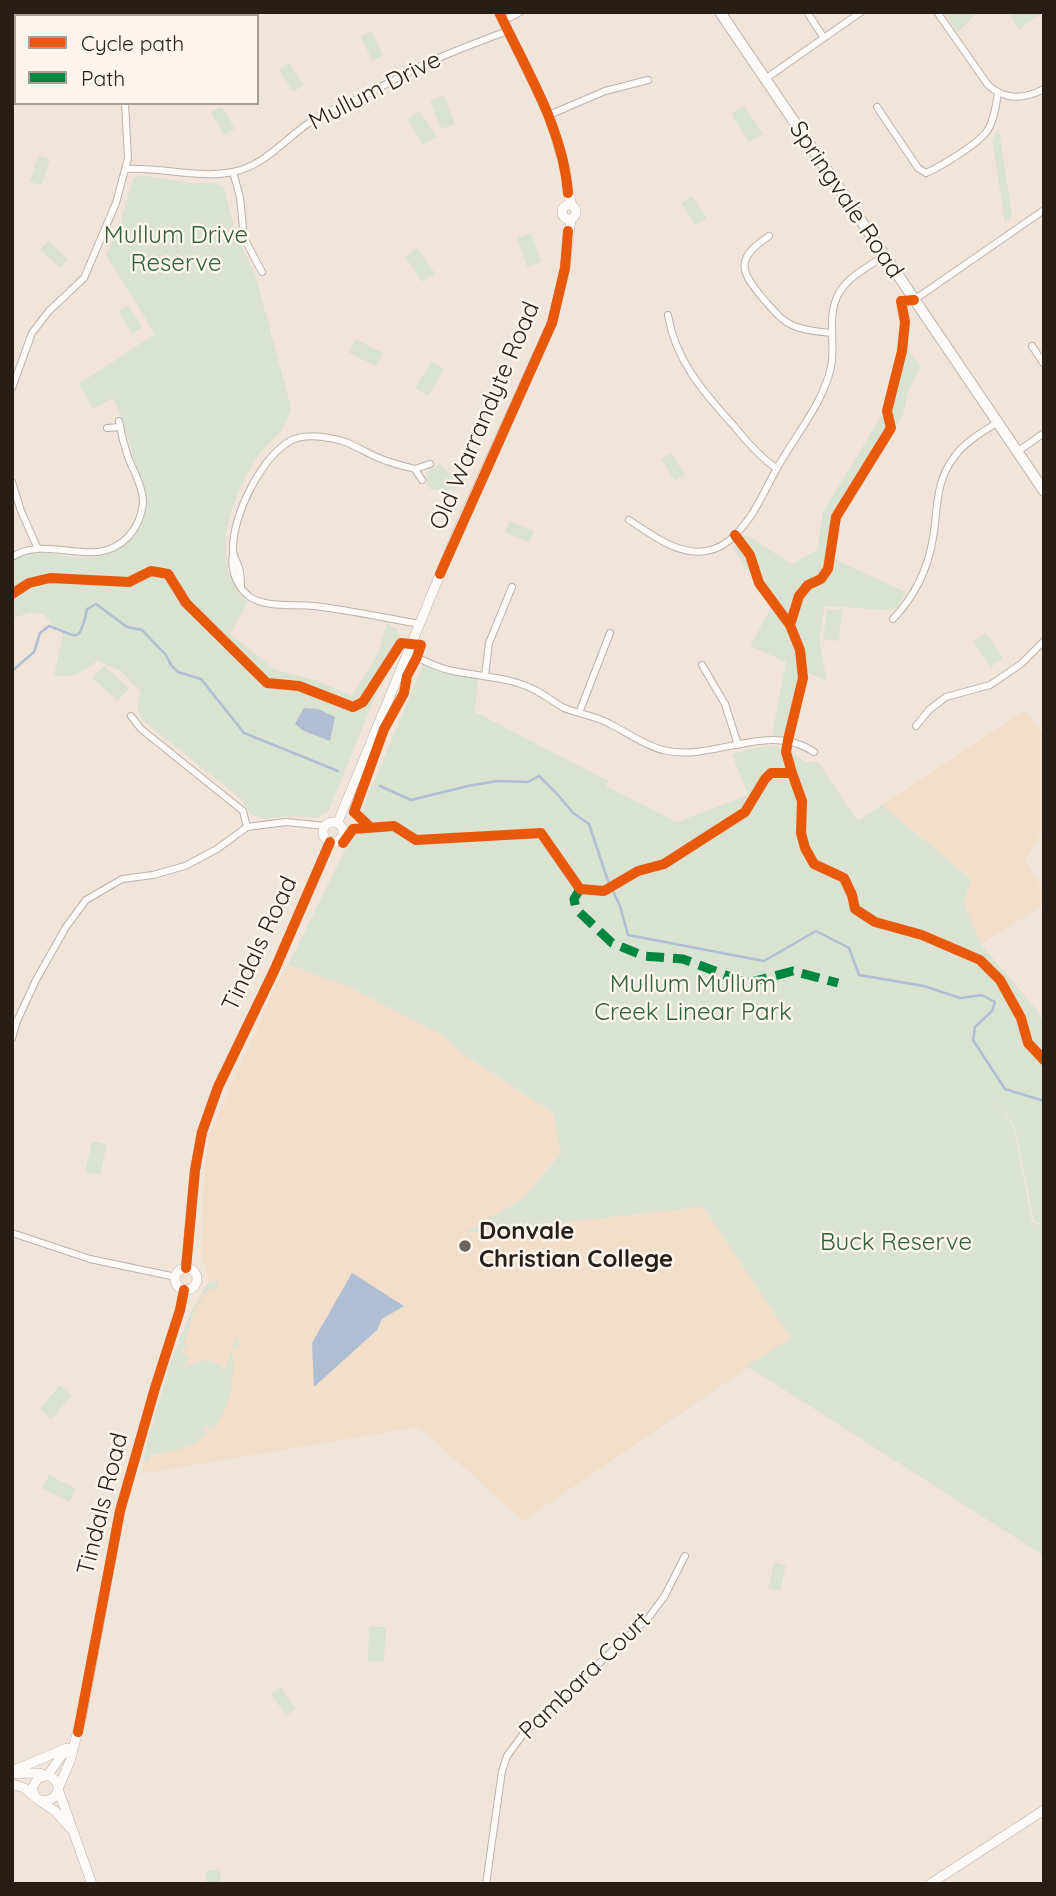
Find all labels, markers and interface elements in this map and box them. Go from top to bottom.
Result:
legend [14,14,259,105]
text: Cycle path [81,30,184,56]
street label: Mullum Drive [304,45,446,137]
text: Path [81,65,125,91]
street label: Springvale Road [783,116,909,284]
park label: Mullum Drive Reserve [104,222,248,278]
street label: Old Warrandyte Road [424,298,546,534]
street label: Tindals Road [216,872,304,1016]
park label: Mullum Mullum Creek Linear Park [594,971,792,1027]
place label: Donvale Christian College [479,1218,673,1274]
park label: Buck Reserve [820,1229,972,1257]
marker: Donvale Christian College [457,1238,473,1254]
street label: Tindals Road [71,1430,135,1578]
street label: Pambara Court [514,1606,656,1746]

